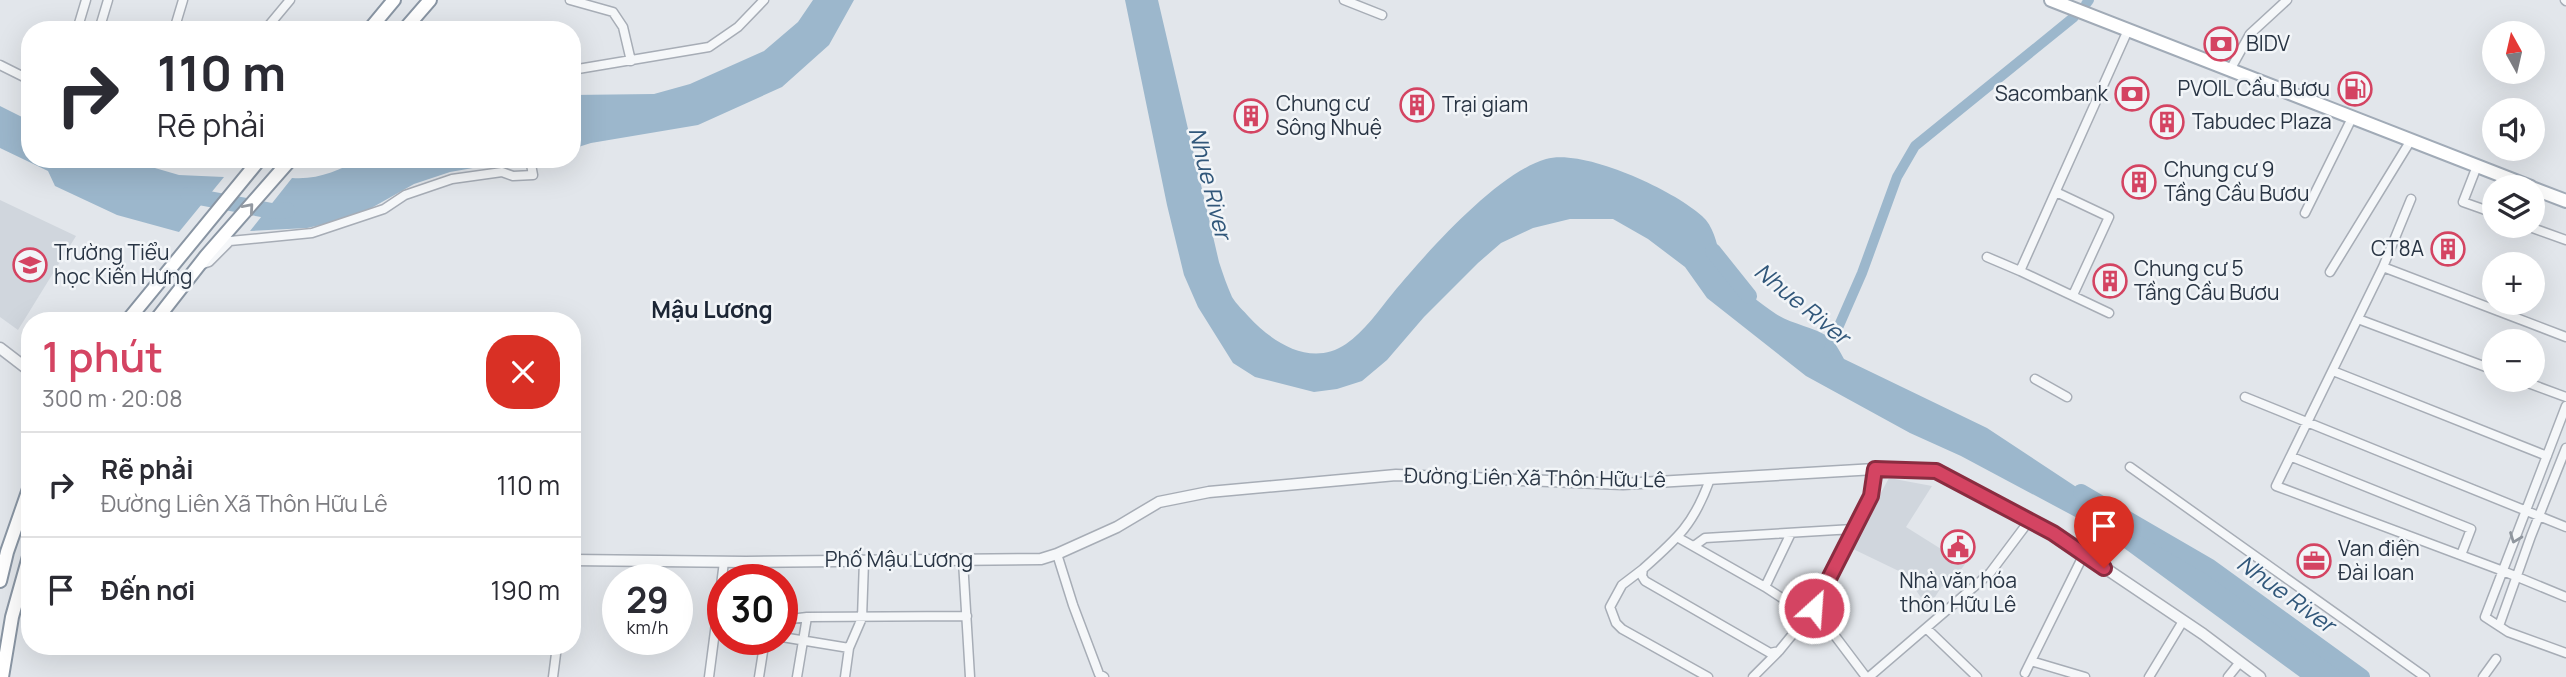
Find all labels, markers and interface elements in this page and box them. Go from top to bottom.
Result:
north arrow [2482,21,2544,84]
map controls [2482,21,2545,392]
bank icon: BIDV [2202,25,2240,63]
place label: BIDV [2246,29,2290,57]
text: 110 m [157,39,286,106]
icon: right [42,49,133,140]
fuel station icon: PVOIL Cầu Bươu [2336,70,2374,108]
place label: PVOIL Cầu Bươu [2177,74,2330,102]
bank icon: Sacombank [2113,75,2151,113]
place label: Sacombank [1995,79,2109,107]
building icon: Trại giam [1398,86,1436,124]
place label: Chung cư Sông Nhuệ [1276,89,1382,141]
place label: Trại giam [1442,90,1528,118]
building icon: Chung cư Sông Nhuệ [1232,97,1270,135]
button: sound [2482,98,2545,161]
text: Rẽ phải [157,103,265,147]
building icon: Tabudec Plaza [2148,103,2186,141]
place label: Tabudec Plaza [2192,107,2332,135]
water label: Nhue River [1182,124,1241,245]
place label: Chung cư 9 Tầng Cầu Bươu [2164,155,2309,207]
building icon: Chung cư 9 Tầng Cầu Bươu [2120,163,2158,201]
button: layers [2482,175,2545,238]
one-way arrow [240,203,253,216]
building icon: CT8A [2429,230,2467,268]
place label: CT8A [2371,234,2424,262]
place label: Trường Tiểu học Kiến Hưng [54,238,192,290]
school or university icon: Trường Tiểu học Kiến Hưng [11,246,49,284]
button: + [2482,252,2545,315]
place label: Chung cư 5 Tầng Cầu Bươu [2134,254,2279,306]
water label: Nhue River [1748,255,1859,353]
building icon: Chung cư 5 Tầng Cầu Bươu [2091,262,2129,300]
district label: Mậu Lương [651,293,773,325]
text: 1 phút [42,327,163,385]
button: − [2482,329,2545,392]
button: close [486,335,560,409]
text: 300 m · 20:08 [42,382,183,414]
text: Rẽ phải [101,451,194,487]
street label: Đường Liên Xã Thôn Hữu Lê [1404,461,1666,493]
icon: right [42,466,80,504]
text: 110 m [497,467,560,503]
text: Đường Liên Xã Thôn Hữu Lê [101,487,388,519]
pin [2074,496,2134,568]
icon: arrive [2085,507,2123,545]
public building icon: Nhà văn hóa thôn Hữu Lê [1939,528,1977,566]
one-way arrow [2510,531,2524,543]
place label: Van điện Đài loan [2338,534,2420,586]
office icon: Van điện Đài loan [2295,542,2333,580]
street label: Phố Mậu Lương [825,545,973,573]
water label: Nhue River [2231,547,2344,641]
speed limit sign: 30 [707,564,798,655]
place label: Nhà văn hóa thôn Hữu Lê [1899,566,2017,618]
icon: arrive [42,571,80,609]
position arrow [1777,571,1851,645]
text: Đến nơi [101,572,195,608]
text: 190 m [491,572,560,608]
text: 29 [626,576,669,624]
text: km/h [627,615,668,639]

